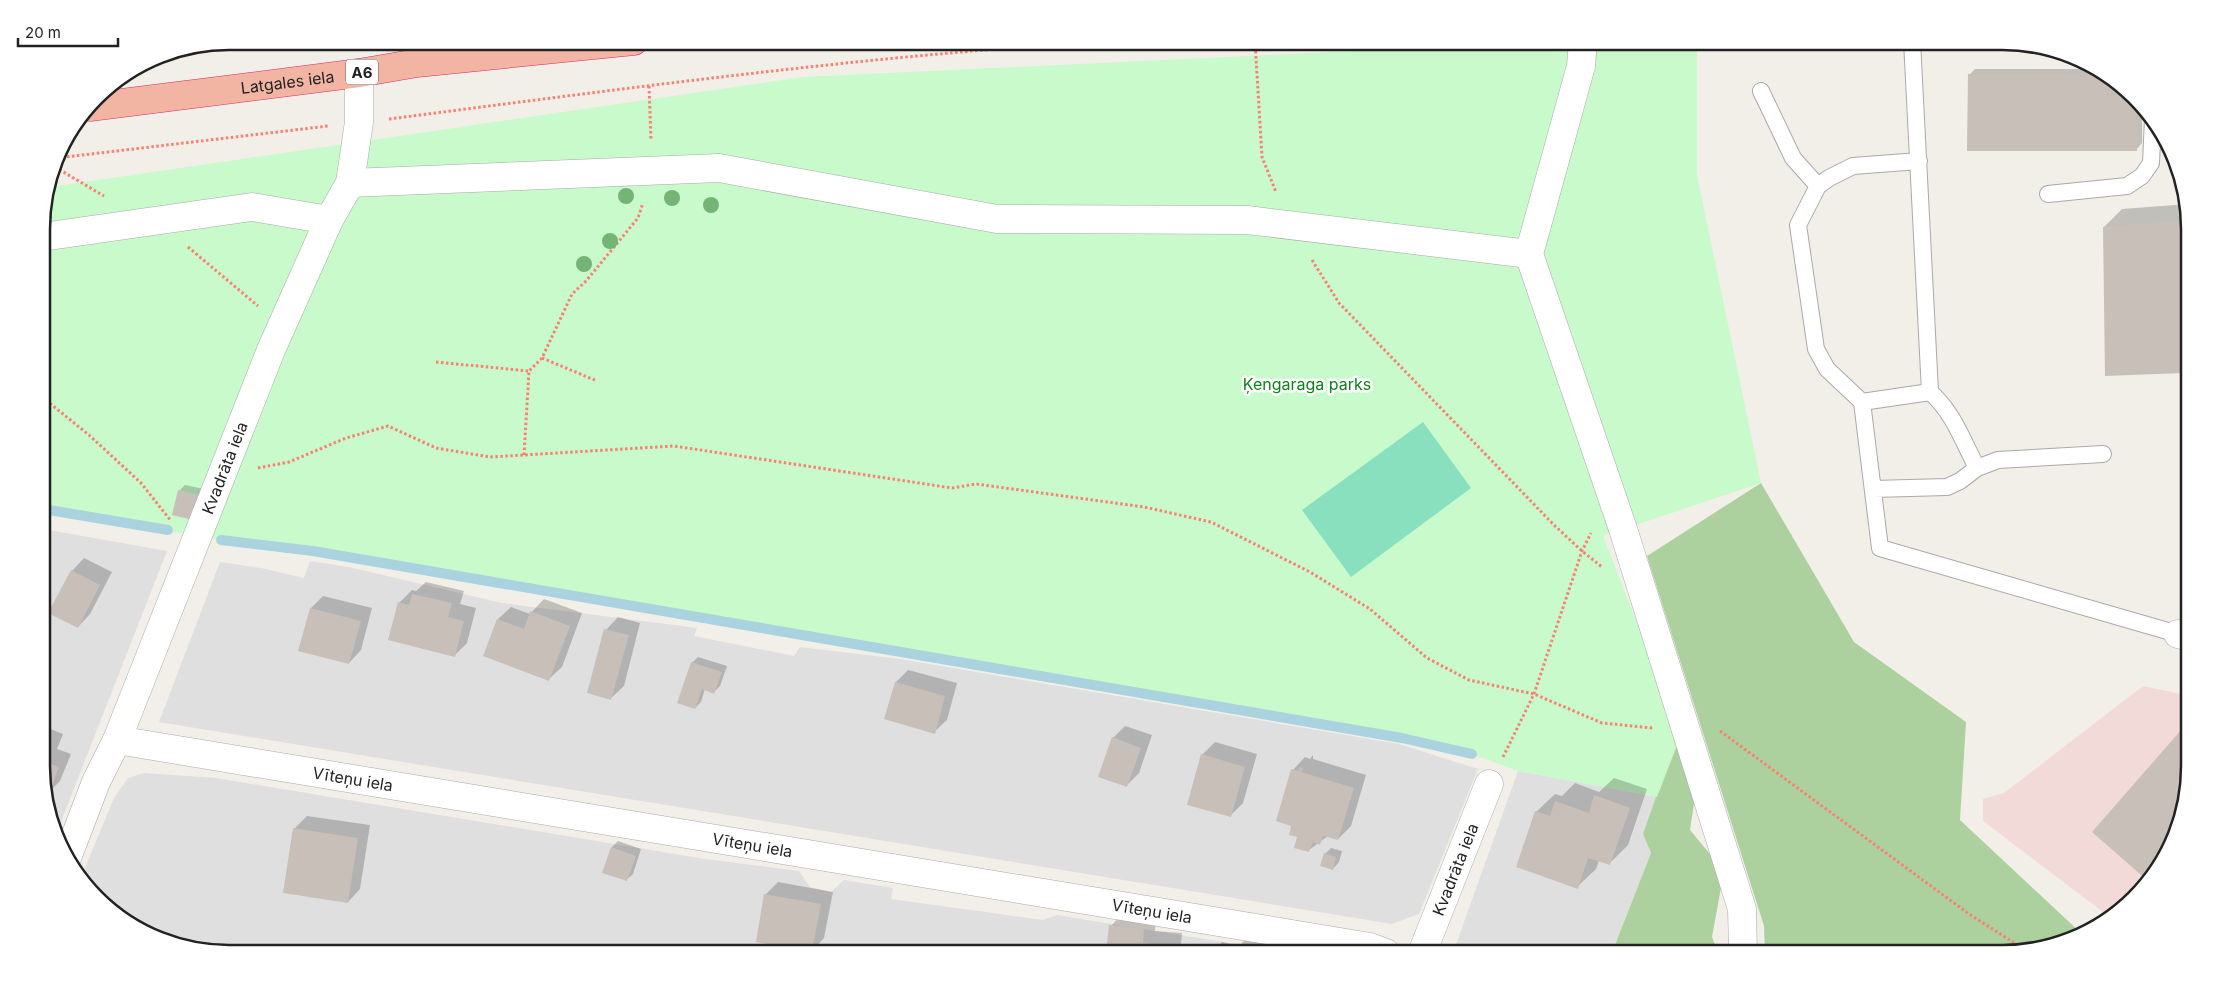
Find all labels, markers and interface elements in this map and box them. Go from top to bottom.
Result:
scale bar [18,15,118,47]
text: 20 m [25,23,61,42]
road number: A6 [346,60,378,84]
street label: Latgales iela [239,66,335,98]
park label: Ķengaraga parks [1243,374,1371,394]
street label: Kvadrāta iela [197,419,252,517]
street label: Vīteņu iela [311,762,394,795]
street label: Kvadrāta iela [1428,820,1482,918]
street label: Vīteņu iela [711,829,794,861]
street label: Vīteņu iela [1110,895,1194,927]

